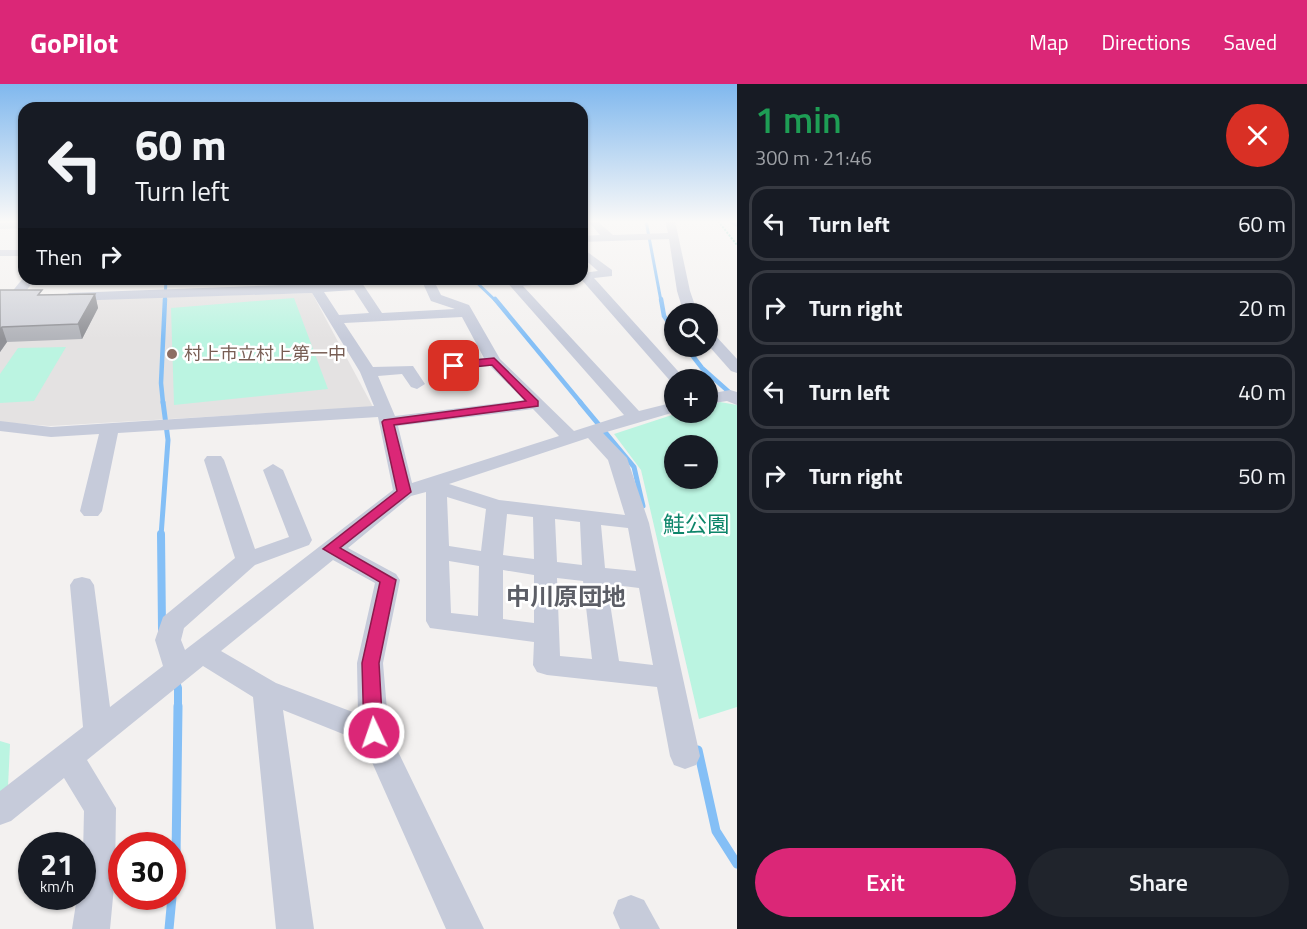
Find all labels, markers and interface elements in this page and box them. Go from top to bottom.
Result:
text: GoPilot [30,21,118,64]
text: Map [1029,26,1069,58]
text: Directions [1102,26,1191,58]
text: Saved [1224,26,1277,58]
text: 1 min [755,92,842,147]
button: close [1226,104,1289,167]
text: 60 m [135,112,227,176]
icon: left [36,126,114,204]
text: 300 m · 21:46 [755,142,872,173]
text: Turn left [135,170,229,211]
icon: left [758,207,791,240]
text: Turn left [809,207,890,241]
text: 60 m [1238,207,1286,241]
text: Then [36,240,82,274]
icon: right [94,240,127,273]
icon: right [758,291,791,324]
text: Turn right [809,291,903,325]
text: 20 m [1238,291,1286,325]
map controls [664,303,718,489]
button: search [664,303,718,357]
place label: 村上市立村上第一中 [184,340,346,367]
pin [428,340,479,391]
marker: 村上市立村上第一中 [165,347,179,361]
icon: arrive [437,349,470,382]
button: + [664,369,718,423]
icon: left [758,375,791,408]
text: Turn left [809,375,890,409]
text: 40 m [1238,375,1286,409]
button: − [664,435,718,489]
icon: right [758,459,791,492]
text: Turn right [809,459,903,493]
text: 50 m [1238,459,1286,493]
park label: 鮭公園 [663,507,729,541]
district label: 中川原団地 [506,578,626,614]
position arrow [342,701,406,765]
speed limit sign: 30 [108,832,186,910]
text: 21 [40,841,74,887]
button: Exit [755,848,1016,917]
button: Share [1028,848,1289,917]
text: km/h [40,875,74,898]

